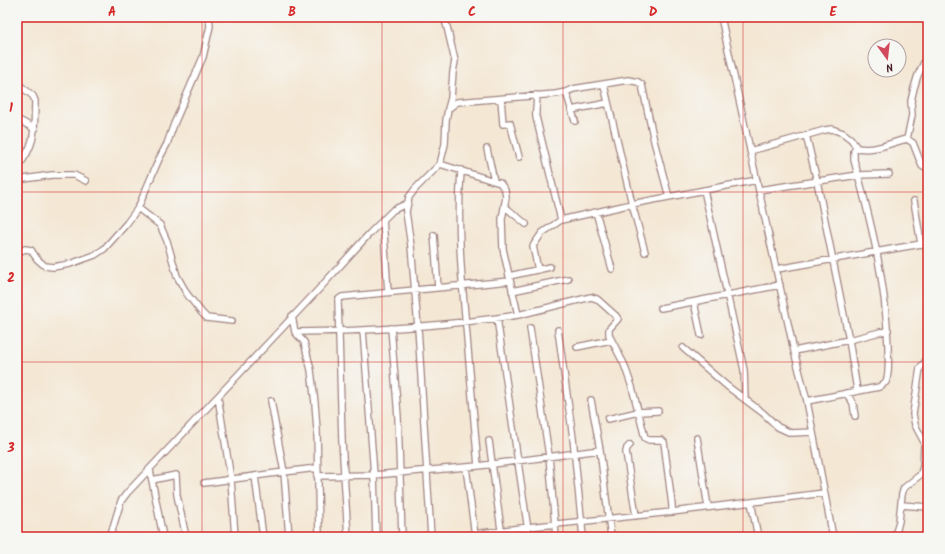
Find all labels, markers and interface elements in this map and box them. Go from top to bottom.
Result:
text: A [108,2,116,23]
text: B [288,2,296,23]
text: C [468,2,476,23]
text: D [649,2,658,23]
text: E [829,2,837,23]
north arrow [867,38,907,78]
text: N [884,57,895,76]
text: 1 [9,98,13,119]
text: 2 [7,268,15,289]
text: 3 [6,438,15,459]

